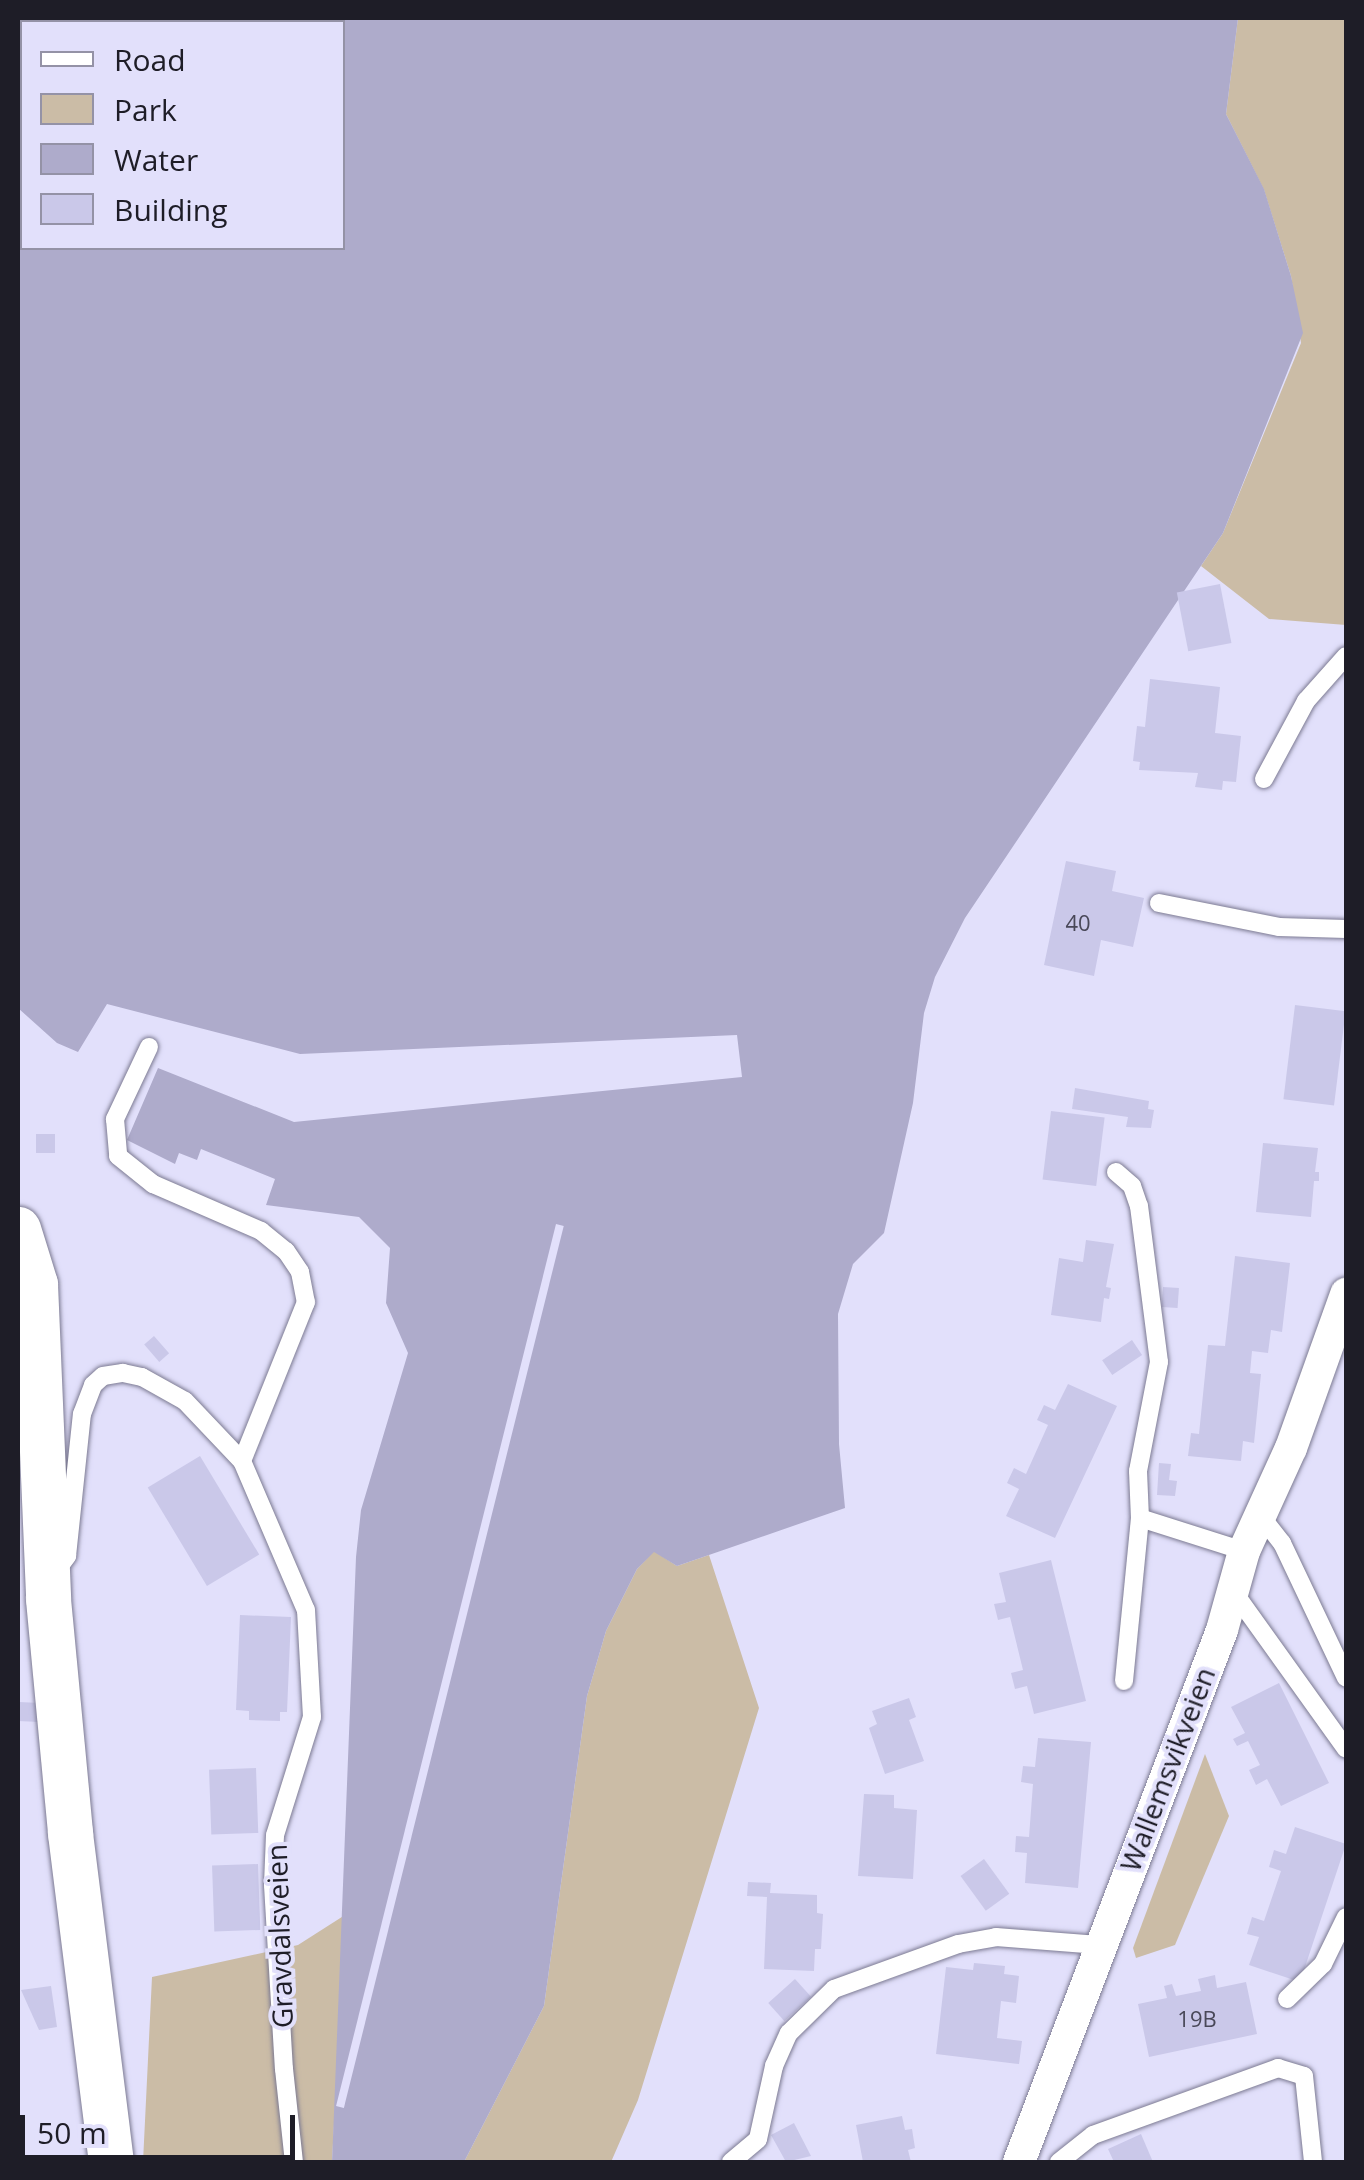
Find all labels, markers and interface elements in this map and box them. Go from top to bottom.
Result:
legend [20,20,345,250]
text: Road [114,39,186,80]
text: Park [114,89,177,130]
text: Water [114,139,198,180]
text: Building [114,189,228,230]
house number: 40 [1065,910,1091,936]
street label: Wallemsvikveien [1113,1662,1221,1876]
street label: Gravdalsveien [259,1843,299,2029]
house number: 19B [1177,2006,1217,2032]
scale bar [25,2095,300,2157]
text: 50 m [37,2112,107,2153]

